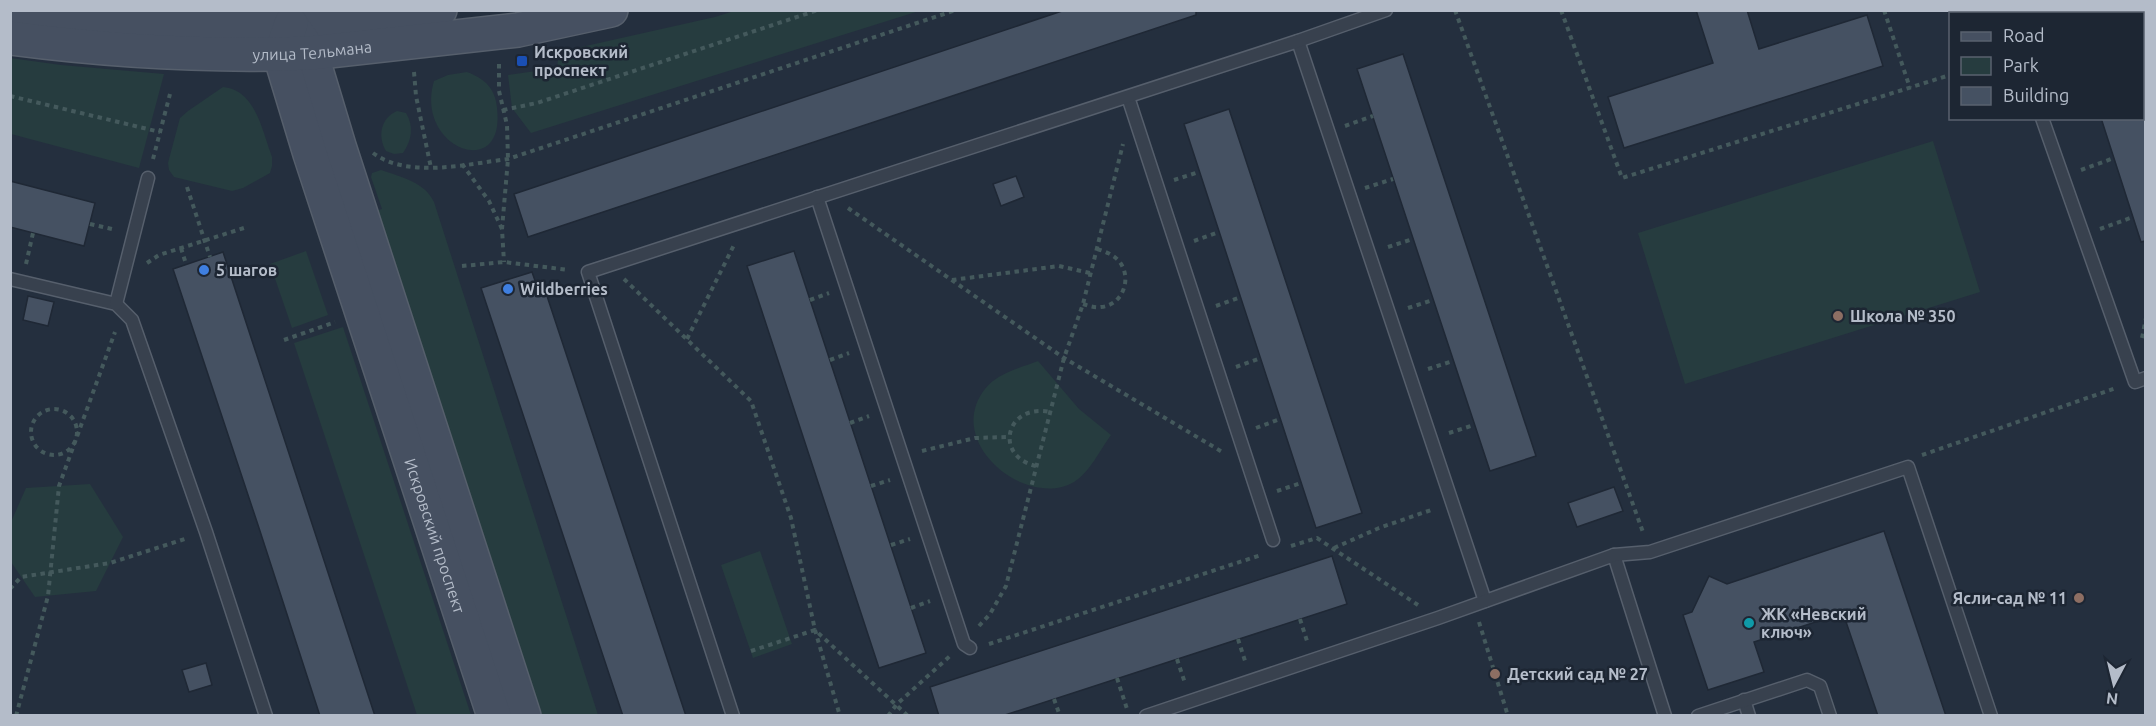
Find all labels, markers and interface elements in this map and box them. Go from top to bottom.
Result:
legend [1949,12,2144,120]
text: Road [2003,25,2045,45]
street label: улица Тельмана [252,37,373,63]
place label: Искровский проспект [534,43,628,79]
marker: Искровский проспект [515,54,529,68]
text: Park [2003,55,2039,75]
text: Building [2003,85,2069,105]
place label: 5 шагов [216,261,277,279]
marker: 5 шагов [197,263,211,277]
place label: Wildberries [520,280,608,298]
marker: Wildberries [501,282,515,296]
place label: Школа № 350 [1850,307,1955,325]
marker: Школа № 350 [1831,309,1845,323]
street label: Искровский проспект [401,456,469,615]
place label: Ясли-сад № 11 [1953,589,2067,607]
marker: Ясли-сад № 11 [2072,591,2086,605]
place label: ЖК «Невский ключ» [1761,605,1866,641]
marker: ЖК «Невский ключ» [1742,616,1756,630]
north arrow [2084,654,2144,714]
place label: Детский сад № 27 [1507,665,1648,683]
marker: Детский сад № 27 [1488,667,1502,681]
text: N [2105,689,2119,709]

